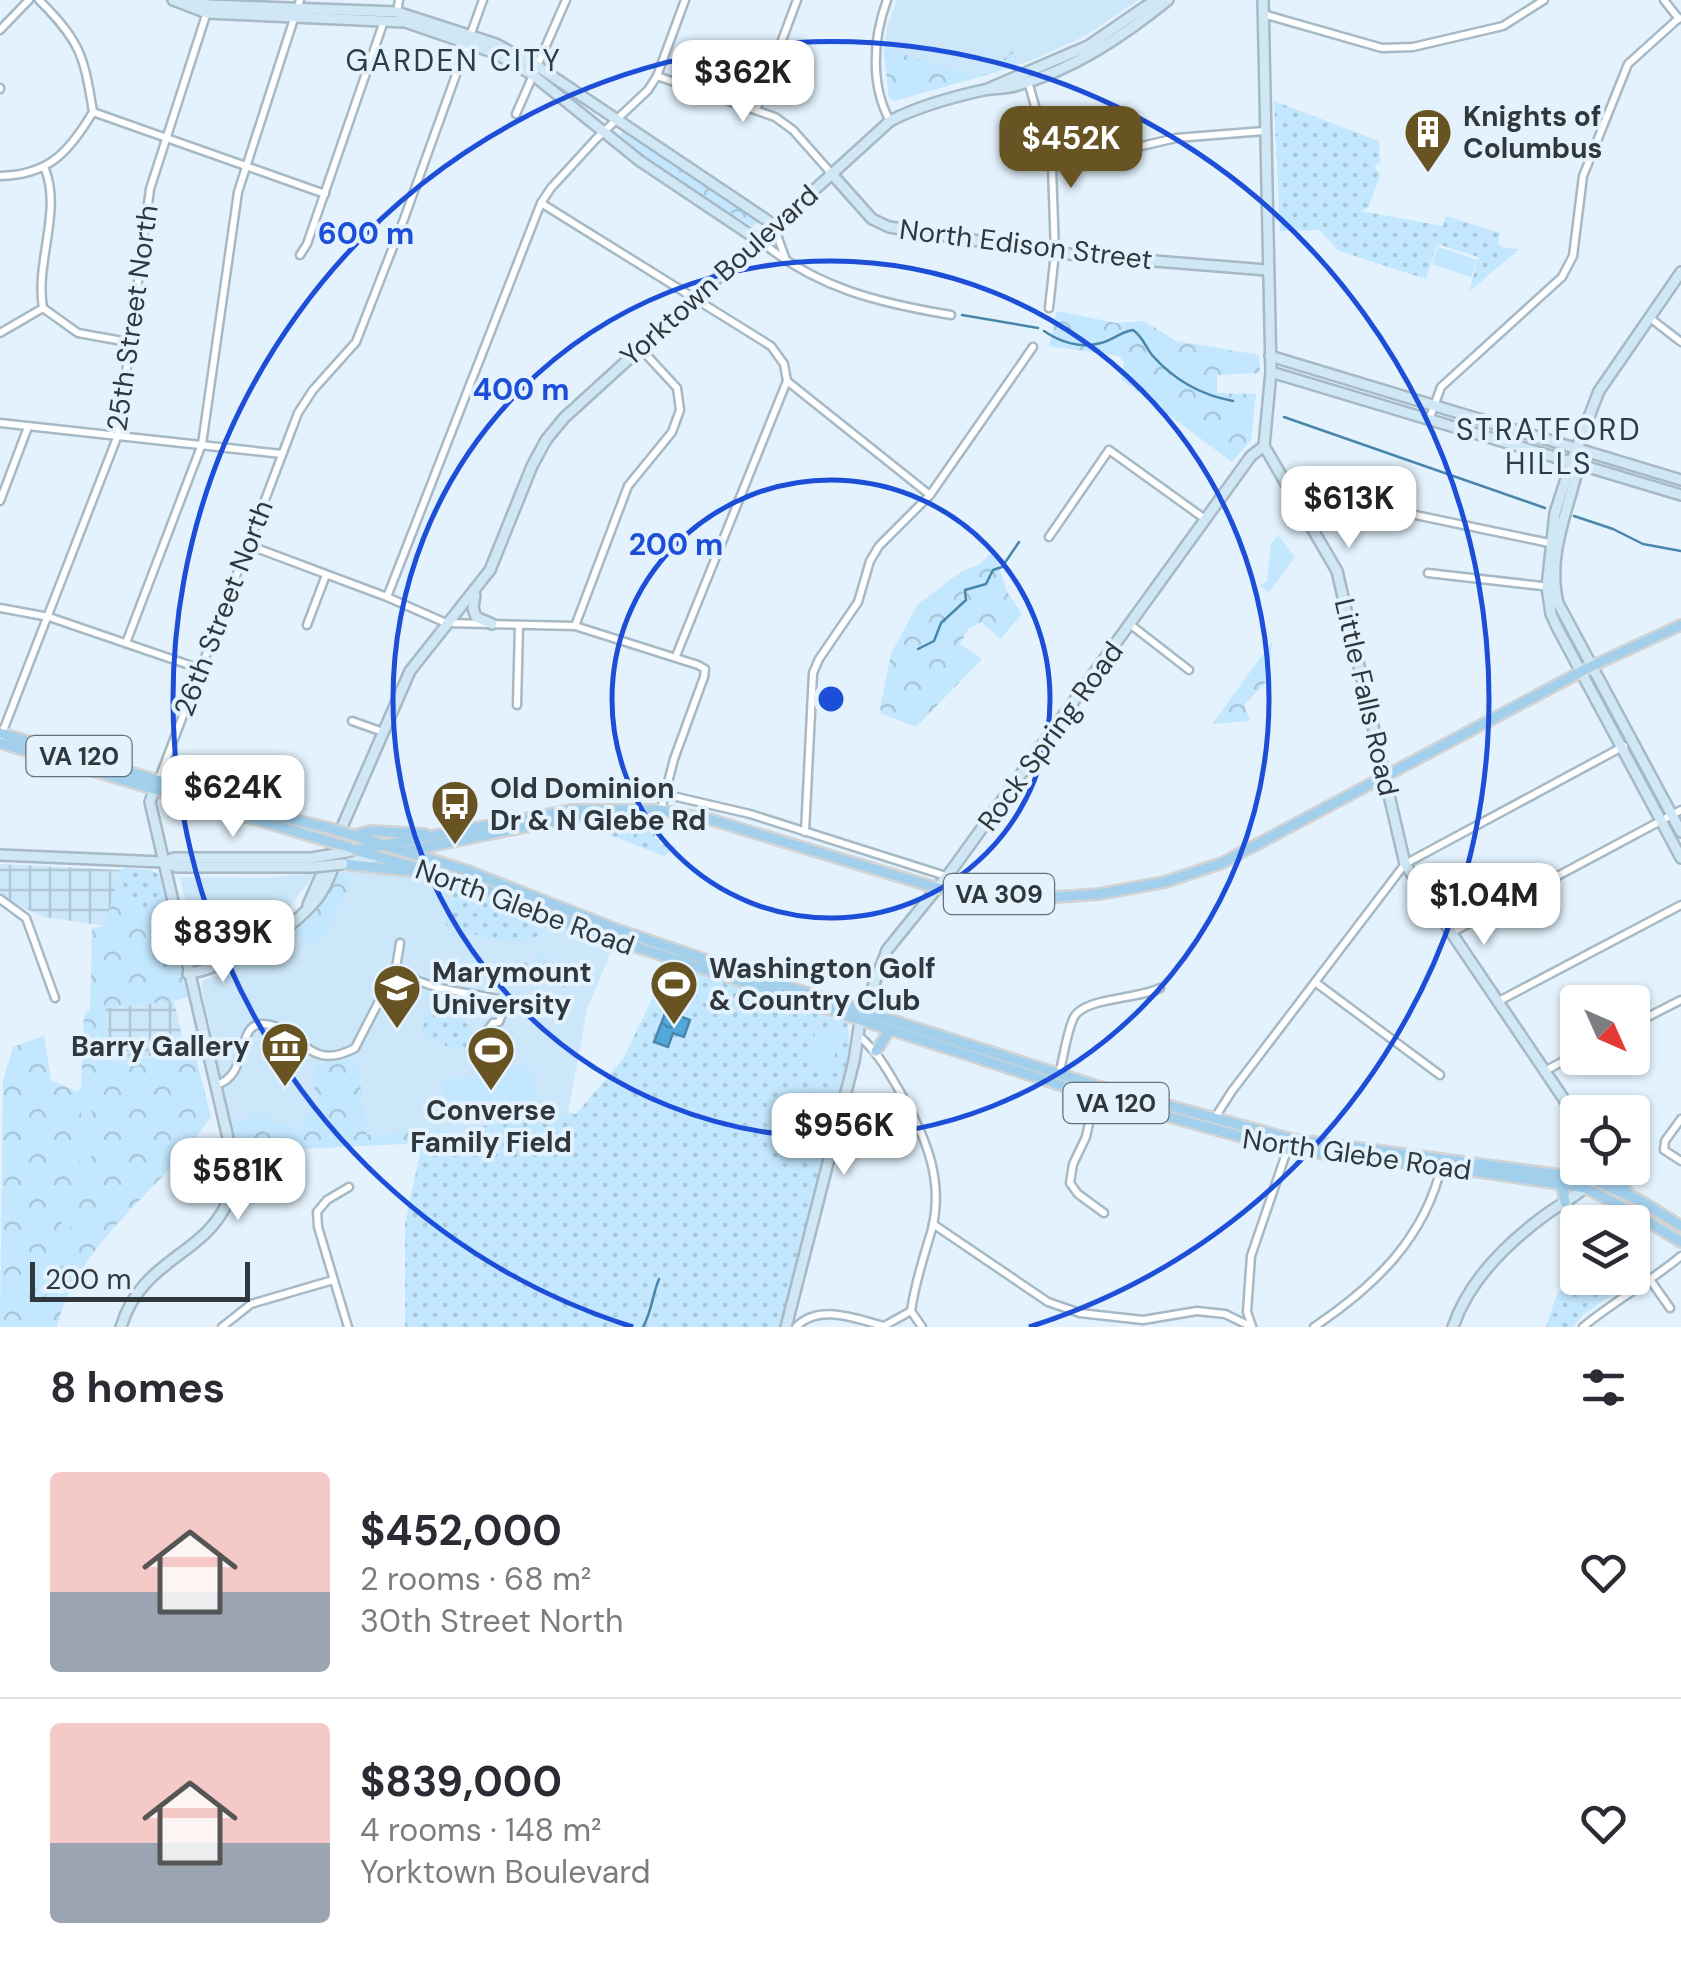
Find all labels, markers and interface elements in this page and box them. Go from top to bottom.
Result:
pin: $362K [673,40,813,125]
district label: GARDEN CITY [345,41,563,80]
text: $362K [694,51,792,93]
place label: Knights of Columbus [1463,98,1602,167]
pin: $452K [1001,106,1141,191]
building icon: Knights of Columbus [1402,106,1454,174]
text: $452K [1021,117,1121,159]
street label: Yorktown Boulevard [612,177,826,374]
street label: 25th Street North [98,203,167,433]
street label: North Edison Street [897,211,1154,278]
text: 600 m [318,214,414,253]
text: 400 m [472,370,570,409]
district label: STRATFORD HILLS [1456,410,1642,483]
pin: $613K [1279,466,1419,551]
text: $613K [1303,477,1395,519]
street label: 26th Street North [165,495,282,721]
text: 200 m [629,525,723,564]
street label: Little Falls Road [1326,595,1407,799]
street label: Rock Spring Road [969,634,1132,838]
centre of rings [813,681,849,717]
road number: VA 120 [27,736,132,776]
pin: $624K [163,755,303,840]
text: $624K [183,766,283,808]
place label: Old Dominion Dr & N Glebe Rd [490,770,706,839]
bus stop icon: Old Dominion Dr & N Glebe Rd [429,778,481,846]
street label: North Glebe Road [410,851,639,964]
pin: $1.04M [1403,863,1565,948]
road number: VA 309 [944,874,1054,914]
text: $1.04M [1429,874,1539,916]
pin: $839K [153,900,293,985]
text: $839K [173,911,273,953]
place label: Washington Golf & Country Club [709,950,936,1019]
place label: Marymount University [432,954,592,1023]
sports icon: Washington Golf & Country Club [648,958,700,1026]
school or university icon: Marymount University [371,962,423,1030]
north arrow [1560,985,1650,1075]
map controls [1560,985,1650,1295]
museum icon: Barry Gallery [259,1020,311,1088]
sports icon: Converse Family Field [465,1024,517,1092]
place label: Barry Gallery [71,1028,250,1065]
road number: VA 120 [1064,1083,1168,1123]
place label: Converse Family Field [410,1092,572,1161]
pin: $956K [774,1093,914,1178]
button: locate [1560,1095,1650,1185]
text: $956K [794,1104,894,1146]
street label: North Glebe Road [1240,1120,1474,1189]
pin: $581K [168,1138,308,1223]
text: $581K [192,1149,284,1191]
button: layers [1560,1205,1650,1295]
scale bar [30,1257,250,1302]
text: 200 m [45,1261,132,1298]
text: 8 homes [50,1360,225,1415]
icon: filters [1576,1360,1631,1415]
text: $452,000 [360,1503,562,1558]
icon: home [130,1512,250,1632]
icon: heart [1576,1545,1631,1600]
text: 2 rooms · 68 m² [360,1558,591,1600]
text: 30th Street North [360,1600,623,1642]
text: $839,000 [360,1754,562,1809]
icon: home [130,1763,250,1883]
icon: heart [1576,1796,1631,1851]
text: 4 rooms · 148 m² [360,1809,602,1851]
text: Yorktown Boulevard [360,1851,651,1893]

